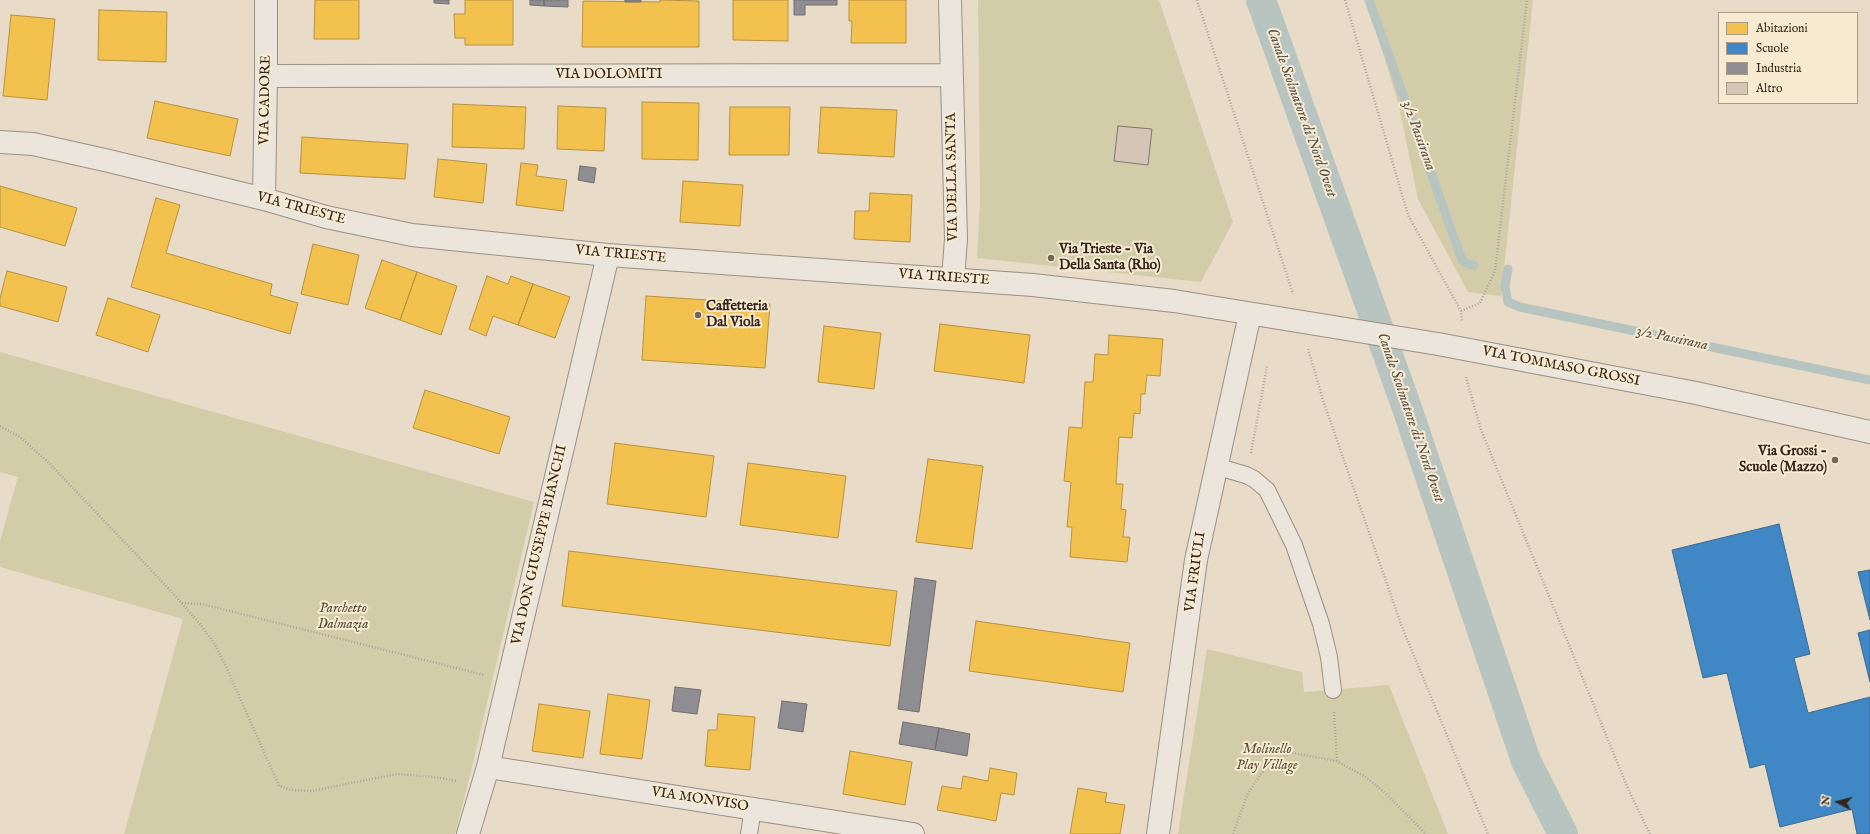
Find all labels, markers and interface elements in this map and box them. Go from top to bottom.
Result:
legend [1718,12,1858,104]
text: Abitazioni [1756,21,1808,36]
water label: Canale Scolmatore di Nord Ovest [1262,26,1340,200]
text: Scuole [1756,41,1789,56]
street label: VIA CADORE [257,55,275,145]
text: Industria [1756,61,1801,76]
street label: VIA DOLOMITI [555,67,663,83]
text: Altro [1756,81,1782,96]
water label: 3/2 Passirana [1397,99,1439,173]
street label: VIA DELLA SANTA [943,112,963,242]
street label: VIA TRIESTE [255,189,347,229]
place label: Via Trieste - Via Della Santa (Rho) [1059,242,1161,274]
street label: VIA TRIESTE [575,243,667,267]
marker: Via Trieste - Via Della Santa (Rho) [1046,253,1056,263]
street label: VIA TRIESTE [898,266,990,290]
place label: Caffetteria Dal Viola [706,299,768,332]
marker: Caffetteria Dal Viola [693,310,703,320]
water label: 3/2 Passirana [1635,323,1709,355]
water label: Canale Scolmatore di Nord Ovest [1372,331,1448,505]
street label: VIA TOMMASO GROSSI [1481,343,1641,391]
street label: VIA DON GIUSEPPE BIANCHI [509,443,571,647]
place label: Via Grossi - Scuole (Mazzo) [1739,444,1827,476]
marker: Via Grossi - Scuole (Mazzo) [1830,455,1840,465]
street label: VIA FRIULI [1182,531,1210,613]
park label: Parchetto Dalmazia [318,601,368,634]
park label: Molinello Play Village [1236,742,1298,774]
north arrow [1818,782,1858,822]
street label: VIA MONVISO [650,784,750,816]
text: N [1819,795,1834,806]

